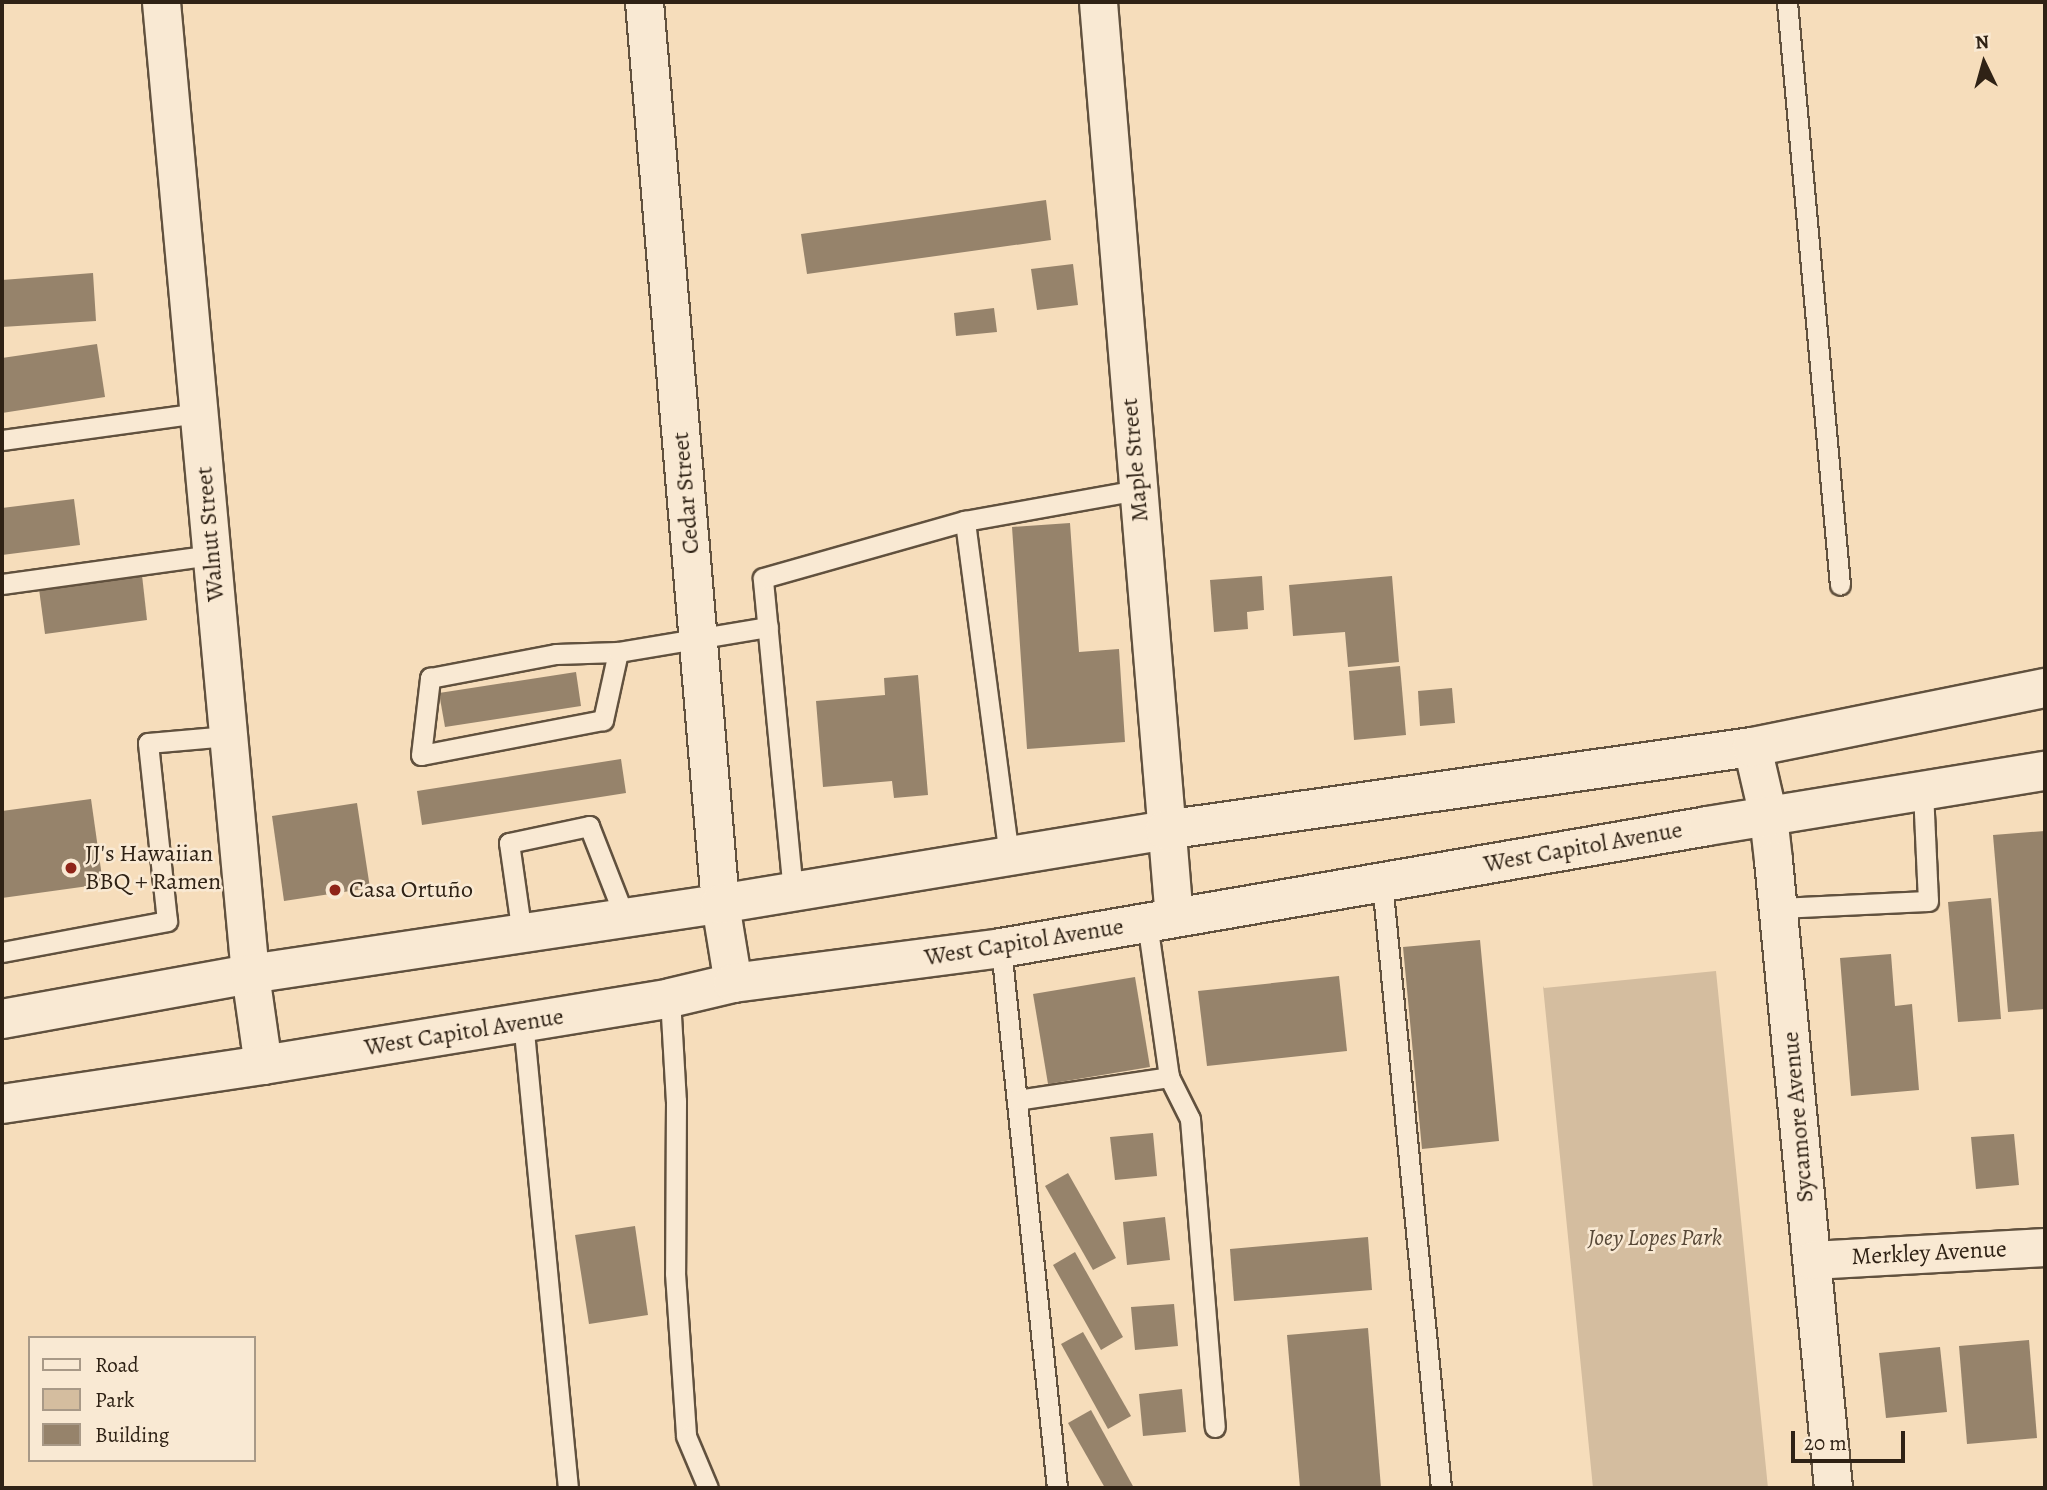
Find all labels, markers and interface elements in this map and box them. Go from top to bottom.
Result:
north arrow [1949,28,2019,98]
text: N [1974,29,1990,56]
street label: Maple Street [1115,397,1155,523]
street label: Cedar Street [666,431,706,555]
street label: Walnut Street [190,465,230,603]
street label: West Capitol Avenue [1481,815,1685,879]
place label: JJ's Hawaiian BBQ + Ramen [85,840,221,896]
marker: JJ's Hawaiian BBQ + Ramen [63,860,79,876]
place label: Casa Ortuño [349,876,473,904]
marker: Casa Ortuño [327,882,343,898]
street label: West Capitol Avenue [922,912,1126,972]
street label: West Capitol Avenue [362,1002,566,1062]
street label: Sycamore Avenue [1776,1030,1820,1204]
park label: Joey Lopes Park [1588,1224,1722,1252]
street label: Merkley Avenue [1851,1235,2007,1271]
legend [28,1336,256,1462]
text: Road [95,1351,139,1379]
text: Park [95,1386,134,1414]
scale bar [1795,1416,1909,1460]
text: Building [95,1421,169,1449]
text: 20 m [1804,1429,1847,1457]

